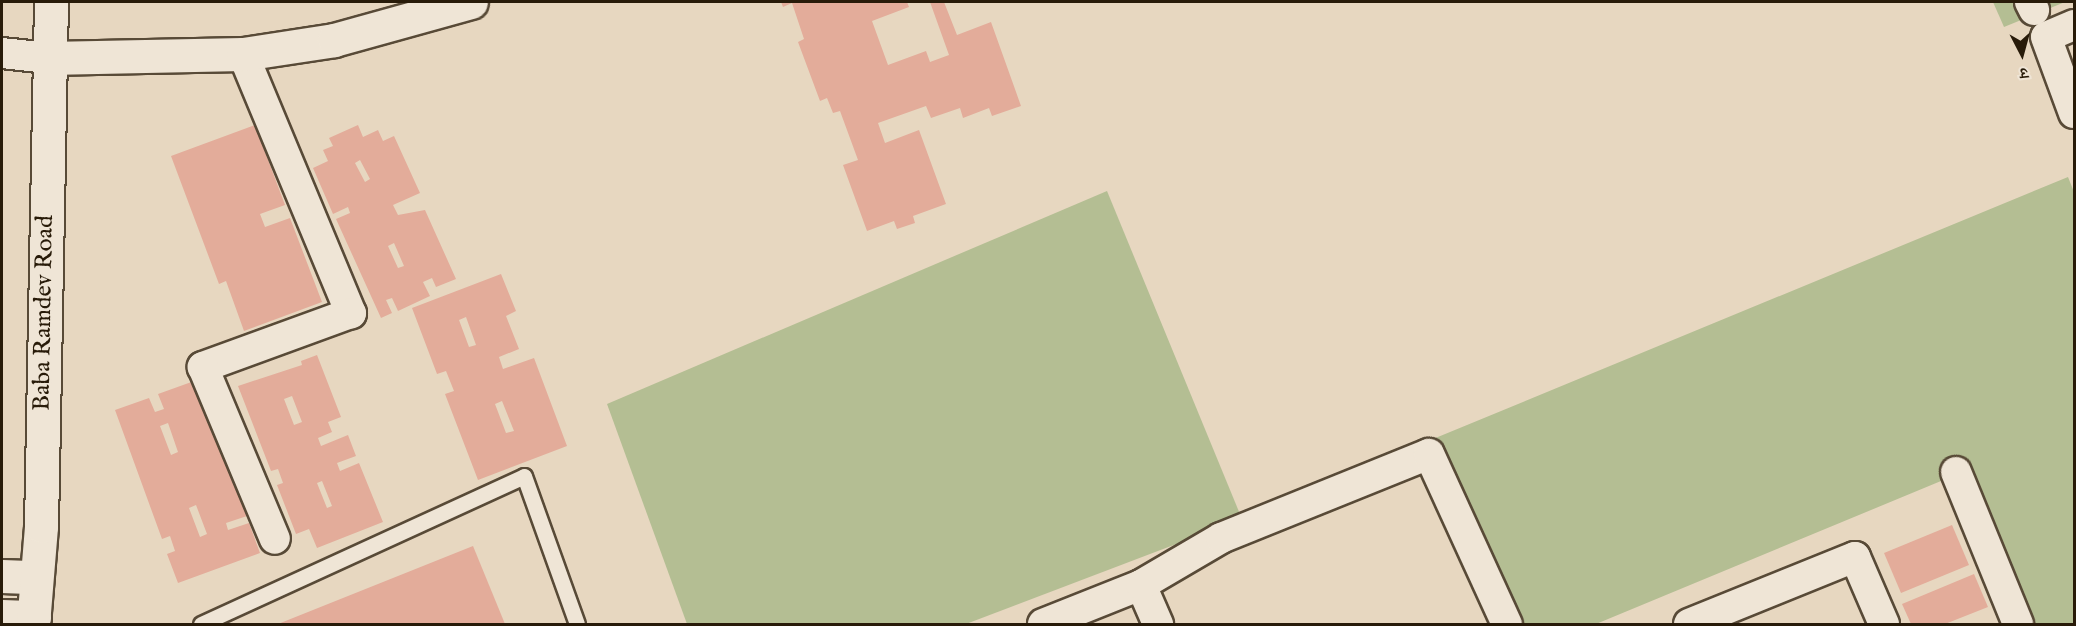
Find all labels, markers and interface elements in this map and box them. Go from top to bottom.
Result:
north arrow [1992,24,2052,84]
text: उ [2019,62,2029,82]
street label: Baba Ramdev Road [28,215,60,411]

